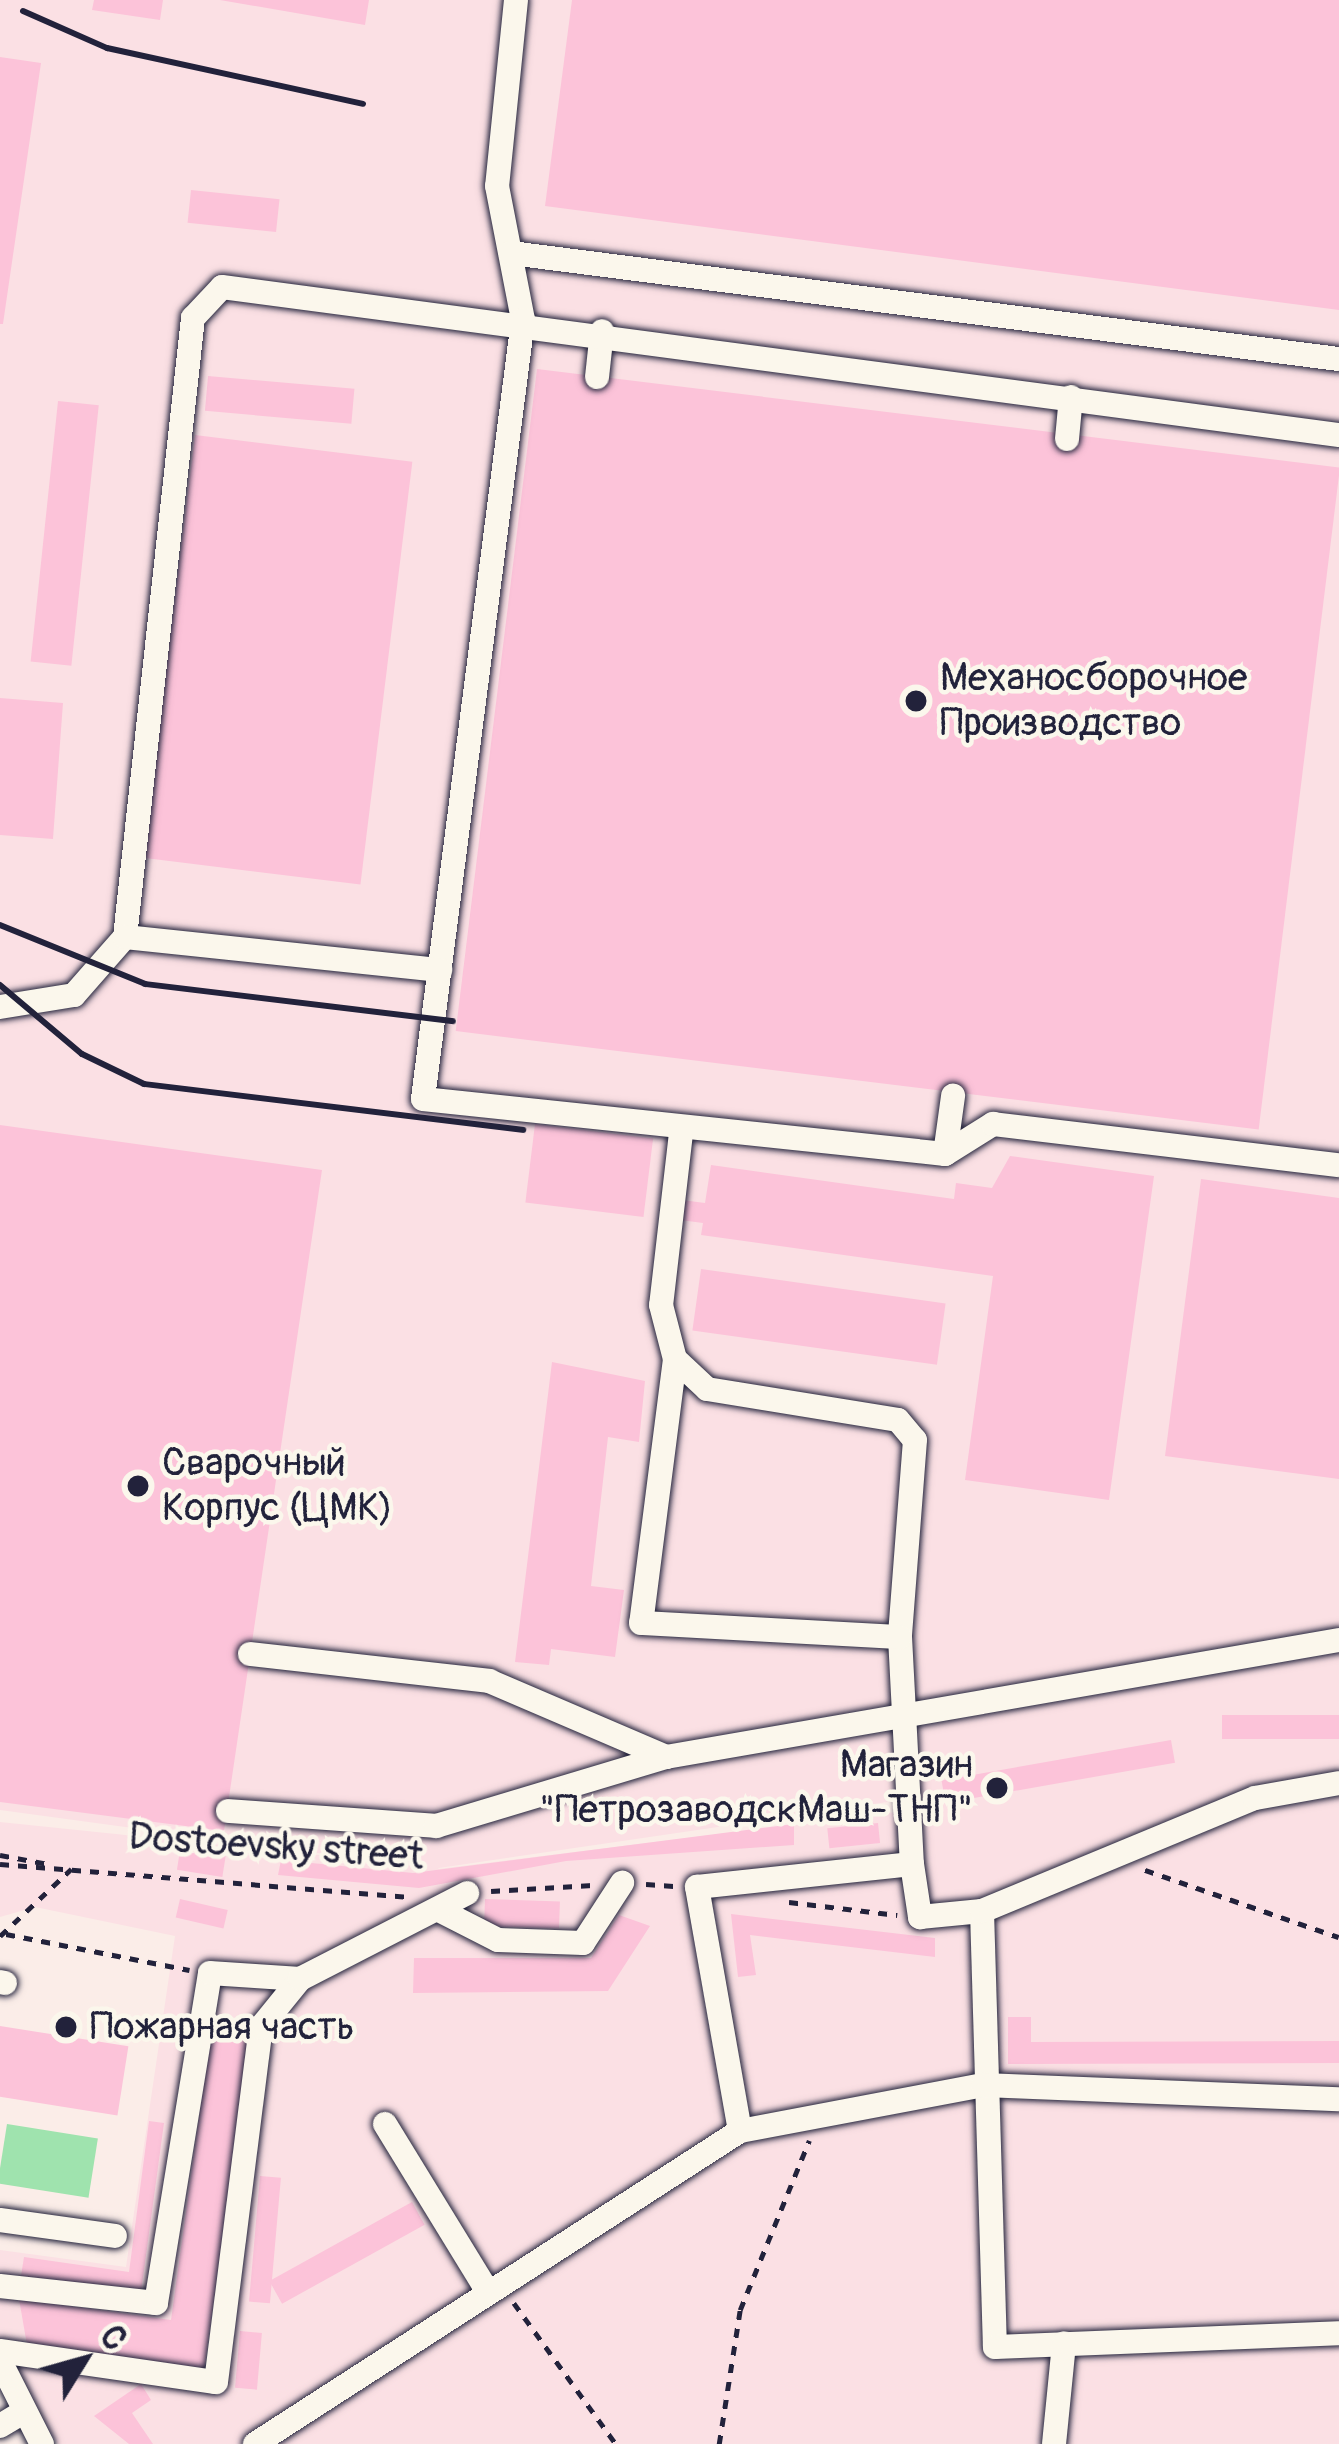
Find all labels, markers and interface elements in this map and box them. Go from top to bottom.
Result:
place label: Механосборочное Производство [940,656,1247,747]
marker: Механосборочное Производство [903,688,929,714]
place label: Сварочный Корпус (ЦМК) [162,1441,393,1532]
marker: Сварочный Корпус (ЦМК) [125,1473,151,1499]
place label: Магазин "ПетрозаводскМаш-ТНП" [539,1743,973,1834]
marker: Магазин "ПетрозаводскМаш-ТНП" [984,1775,1010,1801]
street label: Dostoevsky street [127,1813,425,1881]
place label: Пожарная часть [90,2004,355,2050]
marker: Пожарная часть [53,2014,79,2040]
north arrow [24,2300,144,2420]
text: С [91,2318,136,2359]

